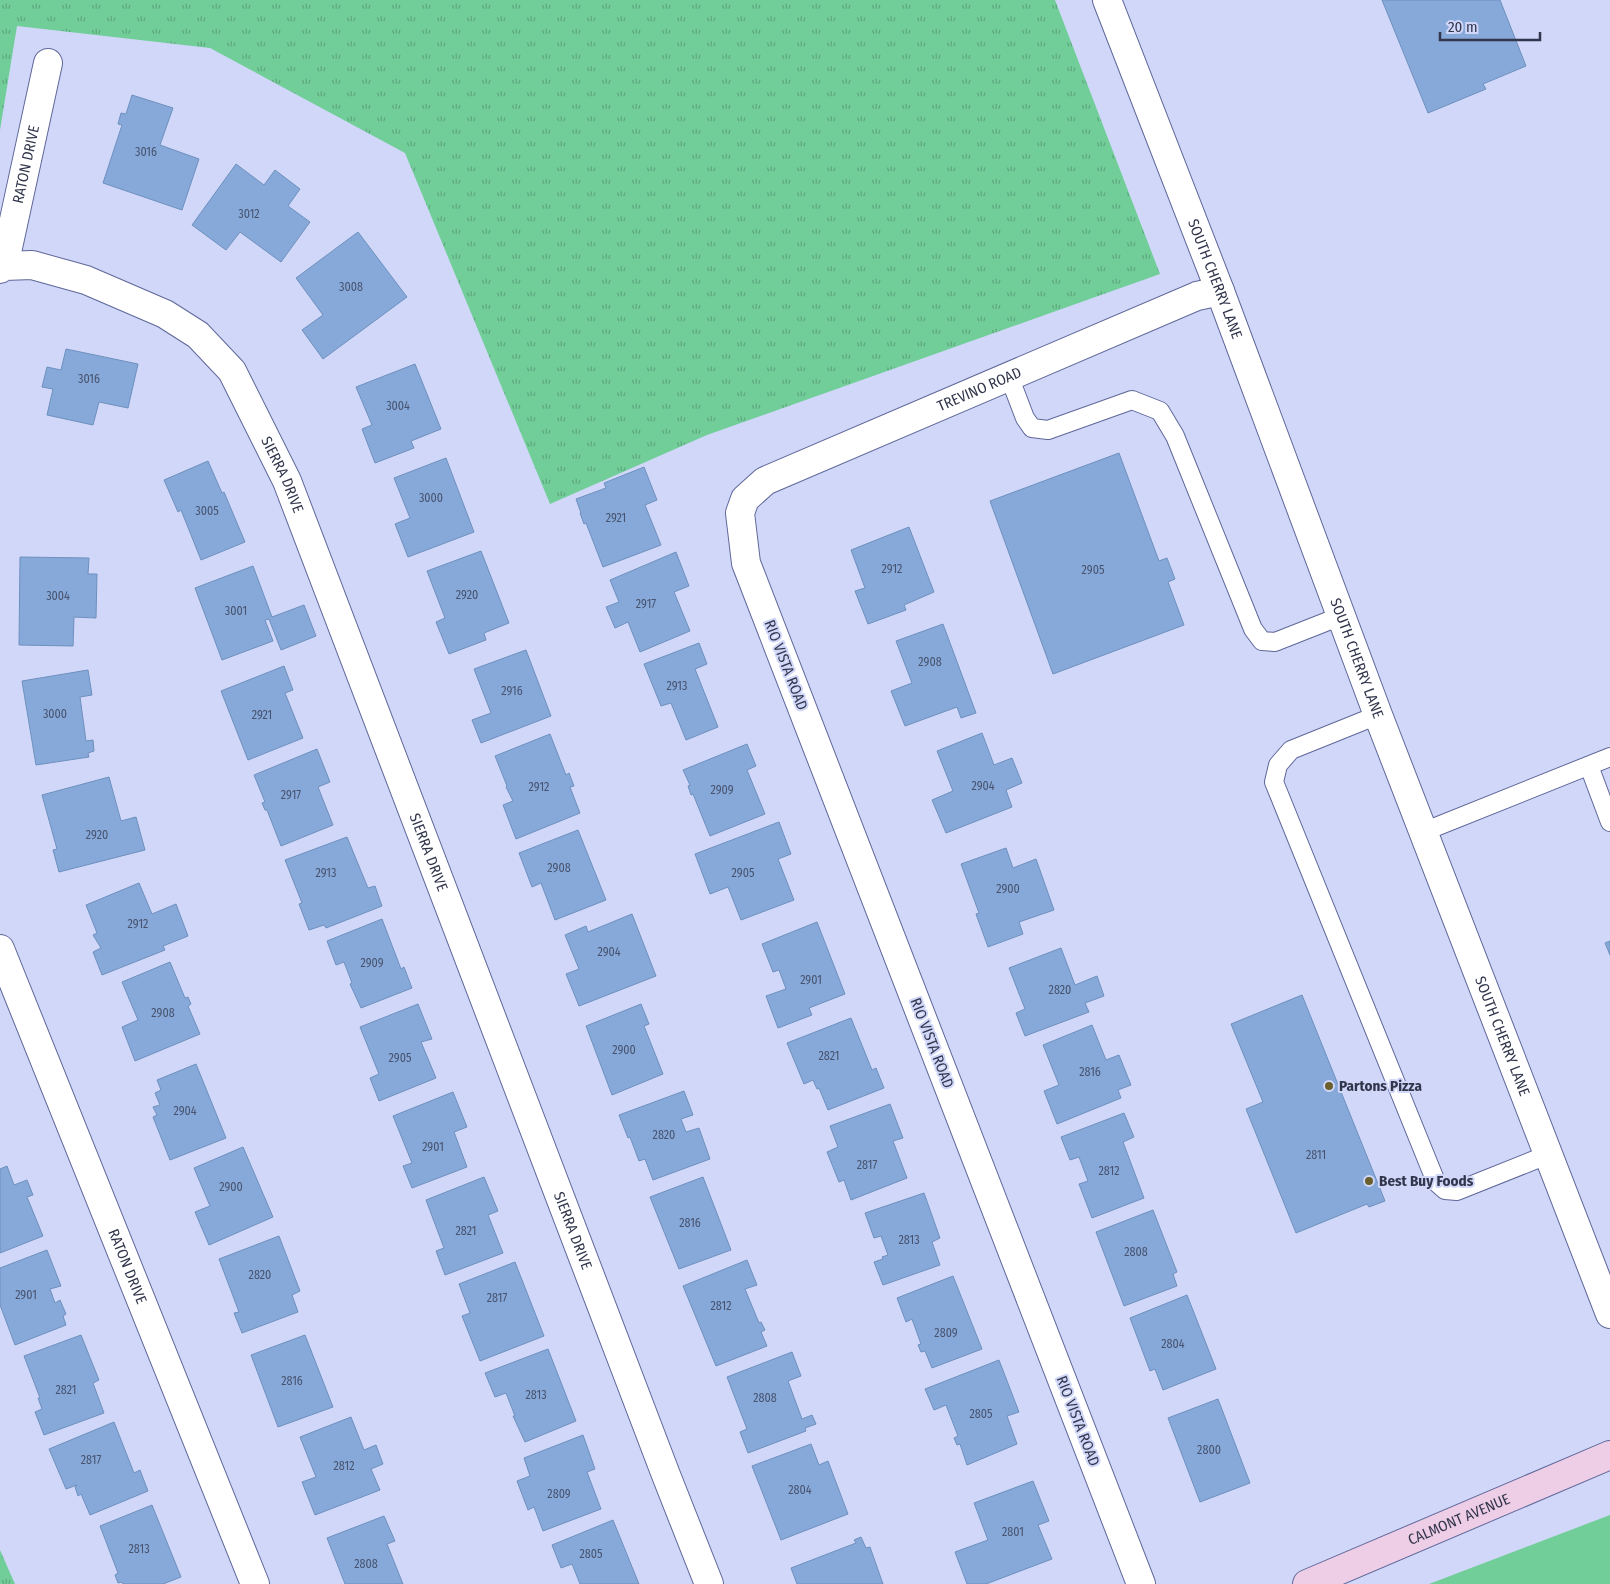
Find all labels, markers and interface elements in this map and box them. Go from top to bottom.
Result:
scale bar [1440,10,1540,42]
text: 20 m [1448,18,1478,36]
street label: RATON DRIVE [9,124,43,205]
house number: 3016 [135,145,157,159]
house number: 3012 [238,207,260,221]
street label: SOUTH CHERRY LANE [1184,216,1246,341]
house number: 3008 [339,280,363,294]
street label: TREVINO ROAD [934,363,1024,415]
house number: 3016 [78,372,100,386]
house number: 3004 [386,399,410,413]
street label: SIERRA DRIVE [257,434,307,515]
house number: 3000 [419,491,443,505]
house number: 3005 [195,504,219,518]
house number: 2921 [606,511,626,525]
house number: 2912 [882,562,902,576]
house number: 2905 [1082,563,1105,577]
house number: 2920 [456,588,478,602]
house number: 3004 [46,589,70,603]
street label: SOUTH CHERRY LANE [1326,596,1387,721]
house number: 2917 [636,597,656,611]
house number: 3001 [225,604,247,618]
street label: RIO VISTA ROAD [761,617,811,713]
house number: 2908 [918,655,942,669]
house number: 2913 [667,679,687,693]
house number: 2916 [501,684,523,698]
house number: 3000 [43,707,67,721]
house number: 2921 [252,708,272,722]
house number: 2904 [971,779,995,793]
house number: 2912 [529,780,549,794]
house number: 2909 [710,783,734,797]
house number: 2917 [281,788,301,802]
street label: SIERRA DRIVE [406,811,452,894]
house number: 2920 [86,828,108,842]
house number: 2908 [547,861,571,875]
house number: 2913 [316,866,336,880]
house number: 2905 [732,866,755,880]
house number: 2900 [996,882,1020,896]
house number: 2912 [128,917,148,931]
house number: 2904 [597,945,621,959]
house number: 2909 [360,956,384,970]
house number: 2901 [800,973,822,987]
street label: SOUTH CHERRY LANE [1471,974,1534,1098]
house number: 2820 [1049,983,1071,997]
street label: RIO VISTA ROAD [907,995,957,1091]
house number: 2908 [151,1006,175,1020]
house number: 2900 [612,1043,636,1057]
house number: 2821 [819,1049,839,1063]
house number: 2905 [389,1051,412,1065]
house number: 2816 [1079,1065,1101,1079]
place label: Partons Pizza [1339,1077,1422,1095]
marker: Partons Pizza [1323,1080,1335,1092]
house number: 2904 [173,1104,197,1118]
house number: 2820 [653,1128,675,1142]
house number: 2901 [422,1140,444,1154]
house number: 2811 [1306,1148,1326,1162]
house number: 2817 [857,1158,877,1172]
house number: 2812 [1099,1164,1119,1178]
place label: Best Buy Foods [1379,1172,1474,1190]
marker: Best Buy Foods [1363,1175,1375,1187]
house number: 2900 [219,1180,243,1194]
street label: SIERRA DRIVE [550,1189,596,1272]
house number: 2816 [679,1216,701,1230]
house number: 2821 [456,1224,476,1238]
street label: RATON DRIVE [104,1226,151,1307]
house number: 2813 [898,1233,920,1247]
house number: 2808 [1124,1245,1148,1259]
house number: 2820 [249,1268,271,1282]
house number: 2901 [15,1288,37,1302]
house number: 2817 [487,1291,507,1305]
house number: 2812 [711,1299,731,1313]
house number: 2809 [934,1326,958,1340]
house number: 2804 [1161,1337,1185,1351]
street label: RIO VISTA ROAD [1053,1373,1103,1469]
house number: 2816 [281,1374,303,1388]
house number: 2821 [56,1383,76,1397]
house number: 2813 [525,1388,547,1402]
house number: 2808 [753,1391,777,1405]
house number: 2805 [969,1407,993,1421]
house number: 2800 [1197,1443,1221,1457]
house number: 2817 [81,1453,101,1467]
house number: 2812 [334,1459,354,1473]
house number: 2804 [788,1483,812,1497]
house number: 2809 [547,1487,571,1501]
street label: CALMONT AVENUE [1405,1490,1512,1549]
house number: 2801 [1002,1525,1024,1539]
house number: 2813 [128,1542,150,1556]
house number: 2805 [579,1547,603,1561]
house number: 2808 [354,1557,378,1571]

